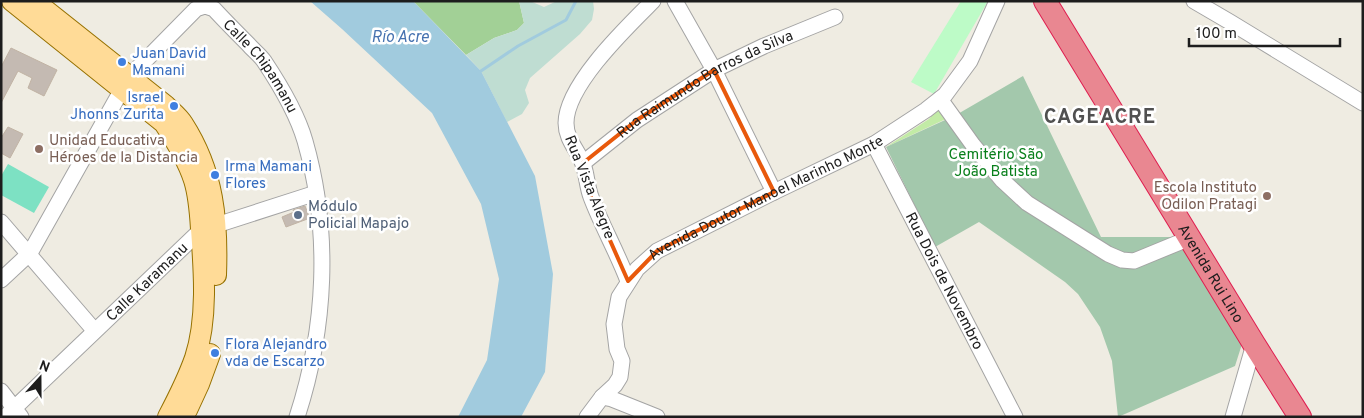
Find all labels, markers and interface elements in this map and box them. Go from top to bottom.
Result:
scale bar [1189,15,1340,47]
street label: Calle Chipamanu [218,16,301,116]
text: 100 m [1196,25,1237,44]
street label: Rua Raimundo Barros da Silva [613,27,796,143]
water label: Río Acre [371,28,429,48]
place label: Juan David Mamani [132,45,207,81]
marker: Juan David Mamani [116,56,128,68]
place label: Israel Jhonns Zurita [70,89,164,125]
marker: Israel Jhonns Zurita [168,100,180,112]
district label: CAGEACRE [1044,105,1156,131]
place label: Unidad Educativa Héroes de la Distancia [49,132,198,168]
street label: Avenida Doutor Manoel Marinho Monte [645,132,888,265]
street label: Rua Vista Alegre [559,133,618,242]
marker: Unidad Educativa Héroes de la Distancia [33,143,45,155]
park label: Cemitério São João Batista [949,146,1043,182]
place label: Irma Mamani Flores [225,158,312,194]
marker: Irma Mamani Flores [209,169,221,181]
place label: Escola Instituto Odilon Pratagi [1154,179,1257,215]
marker: Escola Instituto Odilon Pratagi [1261,190,1273,202]
place label: Módulo Policial Mapajo [308,198,409,234]
marker: Módulo Policial Mapajo [292,209,304,221]
street label: Rua Dois de Novembro [900,209,987,354]
street label: Avenida Rui Lino [1172,221,1247,327]
street label: Calle Karamanu [103,239,193,326]
place label: Flora Alejandro vda de Escarzo [225,336,327,372]
marker: Flora Alejandro vda de Escarzo [209,347,221,359]
north arrow [15,353,65,403]
text: N [36,358,52,377]

